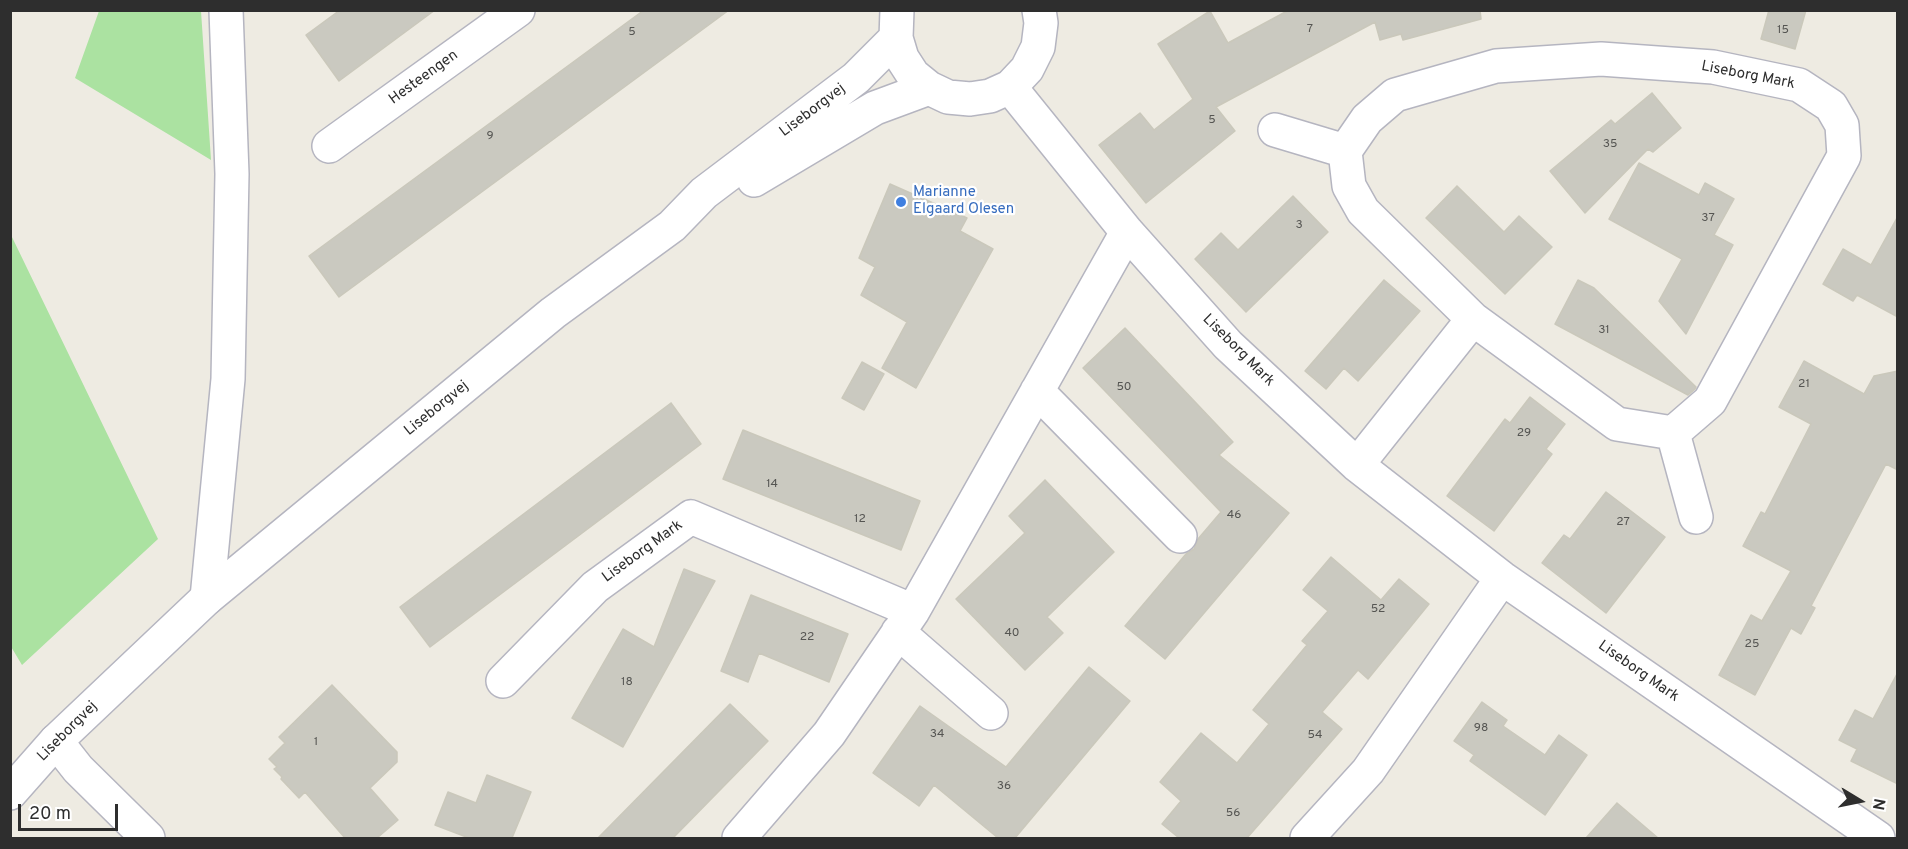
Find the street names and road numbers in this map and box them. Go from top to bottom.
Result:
street label: Hesteengen [386,47,462,109]
street label: Liseborg Mark [1700,58,1796,94]
street label: Liseborgvej [777,80,849,142]
street label: Liseborg Mark [1198,311,1278,391]
street label: Liseborgvej [401,378,473,440]
street label: Liseborg Mark [599,517,687,587]
street label: Liseborg Mark [1594,637,1682,707]
street label: Liseborgvej [34,698,102,766]

